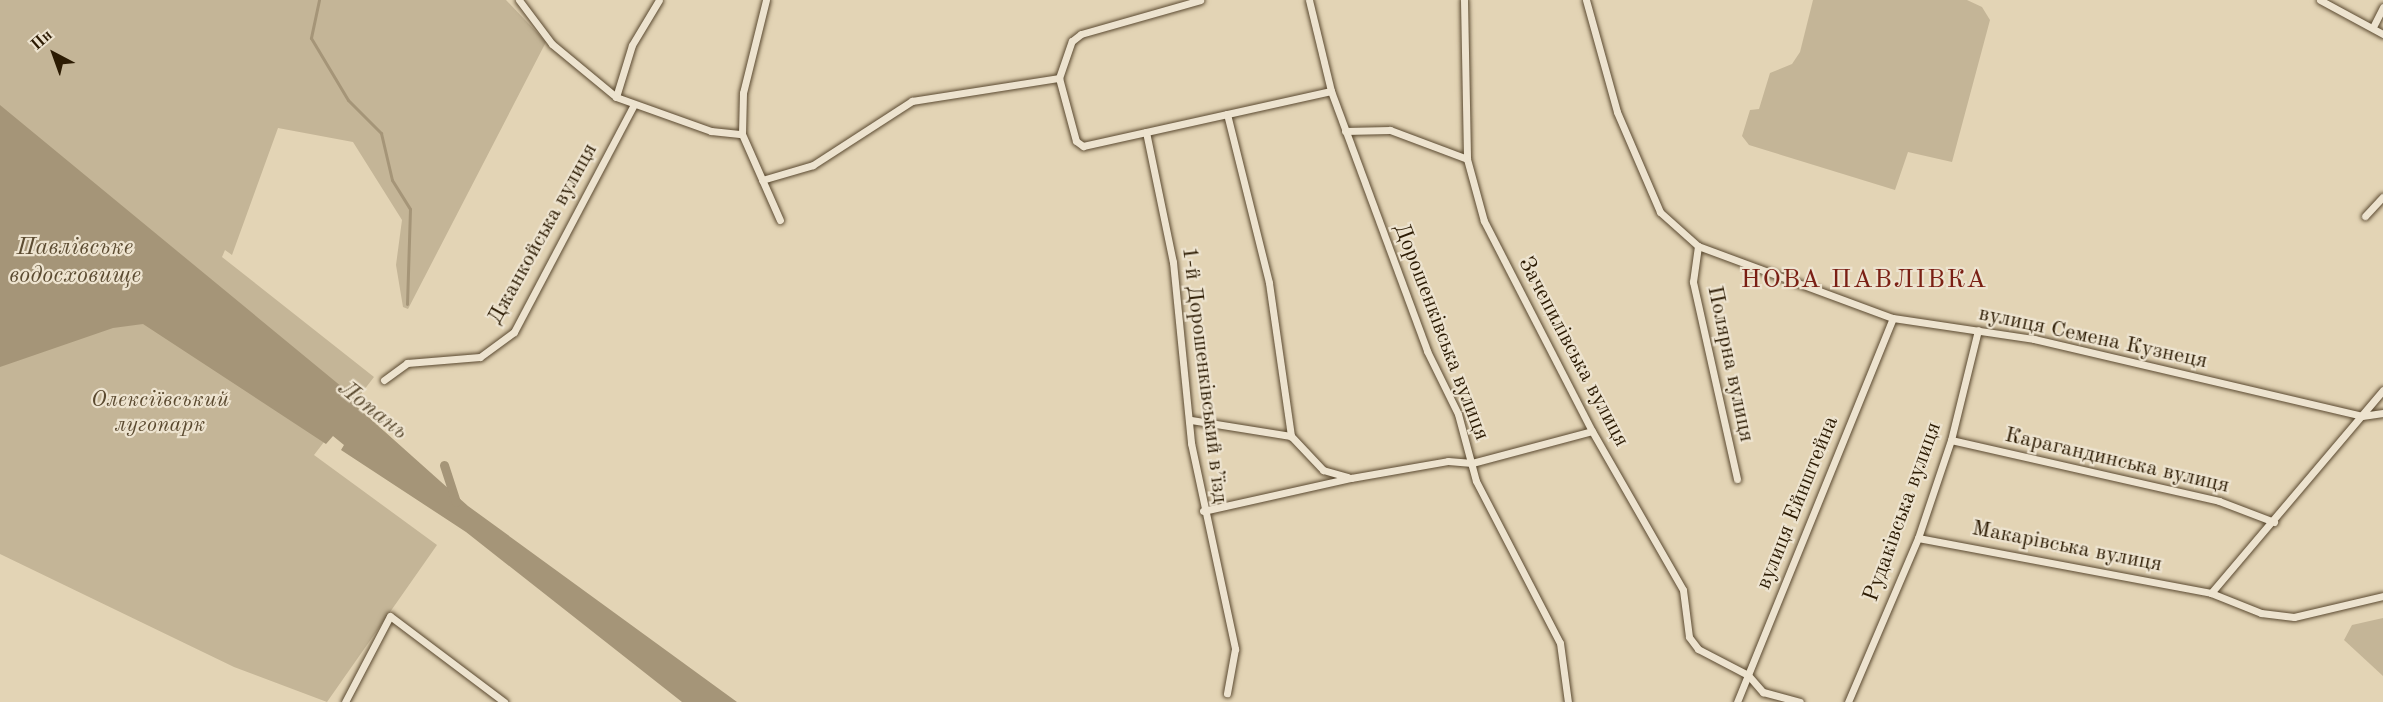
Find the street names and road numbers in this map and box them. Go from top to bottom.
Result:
street label: Джанкойська вулиця [482,139,604,329]
street label: Дорошенківська вулиця [1387,220,1495,444]
street label: 1-й Дорошенківський в’їзд [1175,245,1233,505]
street label: Зачепилівська вулиця [1512,252,1634,452]
street label: Полярна вулиця [1701,284,1759,444]
street label: вулиця Семена Кузнеця [1976,301,2210,375]
street label: вулиця Ейнштейна [1751,412,1845,594]
street label: Рудаківська вулиця [1858,419,1948,605]
street label: Карагандинська вулиця [2002,422,2232,500]
street label: Макарівська вулиця [1970,516,2164,578]

